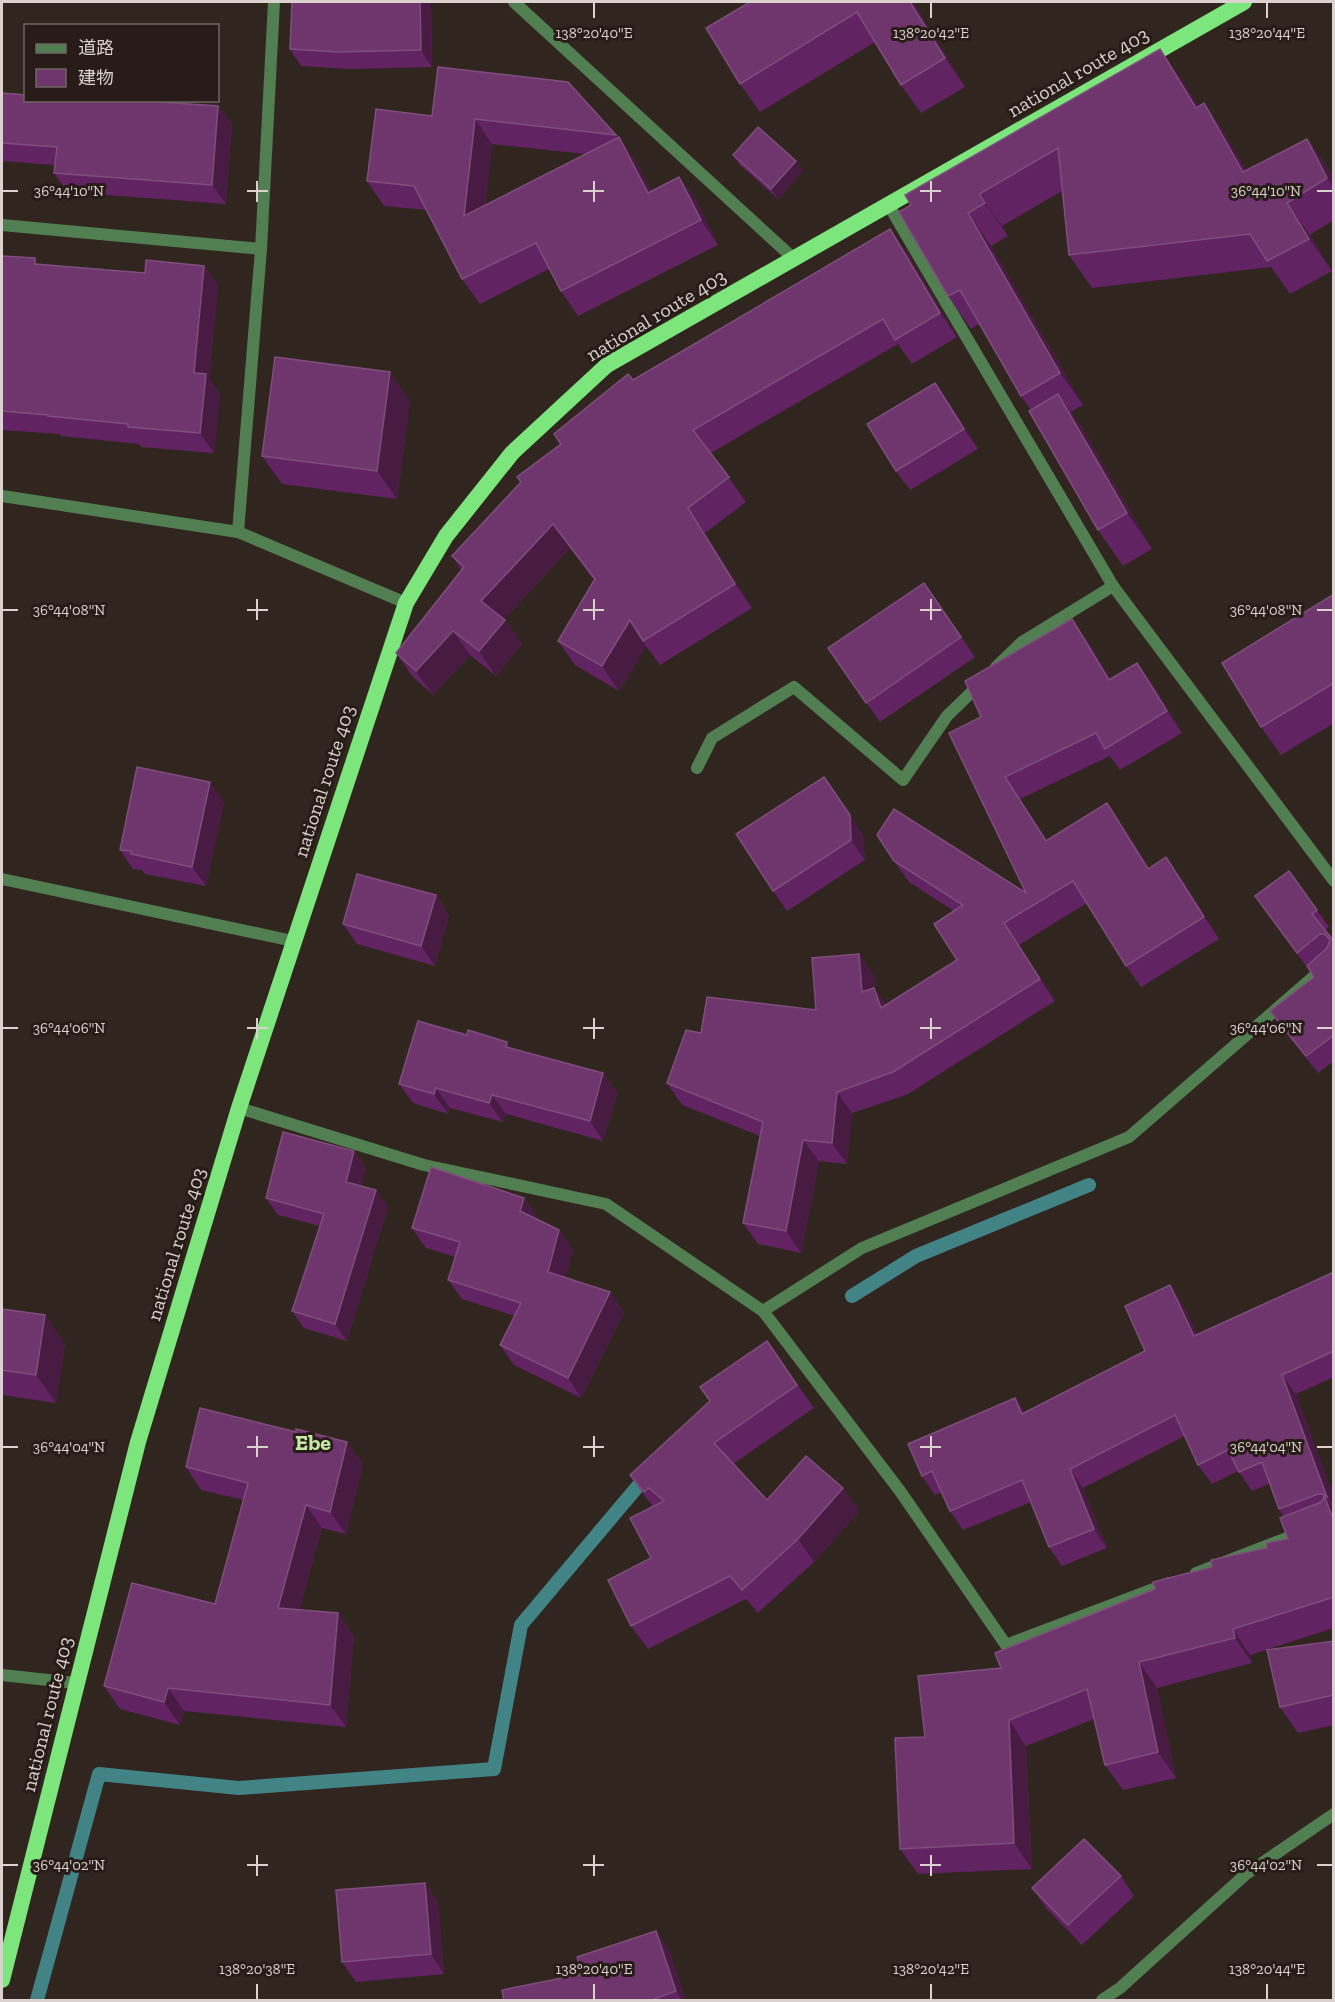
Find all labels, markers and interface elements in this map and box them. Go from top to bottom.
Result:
street label: national route 403 [1003,22,1153,122]
legend [24,24,219,102]
text: 138°20'40"E [556,24,633,42]
text: 138°20'42"E [893,24,969,42]
text: 138°20'44"E [1229,24,1305,42]
text: 道路 [78,37,114,59]
text: 建物 [78,67,114,89]
text: 36°44'10"N [34,182,104,200]
text: 36°44'10"N [1231,182,1301,200]
street label: national route 403 [582,264,730,366]
text: 36°44'08"N [33,601,105,619]
text: 36°44'08"N [1230,601,1302,619]
street label: national route 403 [288,702,360,860]
text: 36°44'06"N [33,1019,105,1037]
text: 36°44'06"N [1230,1019,1302,1037]
street label: national route 403 [141,1165,211,1323]
district label: Ebe [295,1429,331,1456]
text: 36°44'04"N [33,1438,105,1456]
text: 36°44'04"N [1230,1438,1302,1456]
street label: national route 403 [16,1634,78,1794]
text: 36°44'02"N [33,1856,105,1874]
text: 36°44'02"N [1230,1856,1302,1874]
text: 138°20'38"E [219,1960,295,1978]
text: 138°20'40"E [556,1960,633,1978]
text: 138°20'42"E [893,1960,969,1978]
text: 138°20'44"E [1229,1960,1305,1978]

